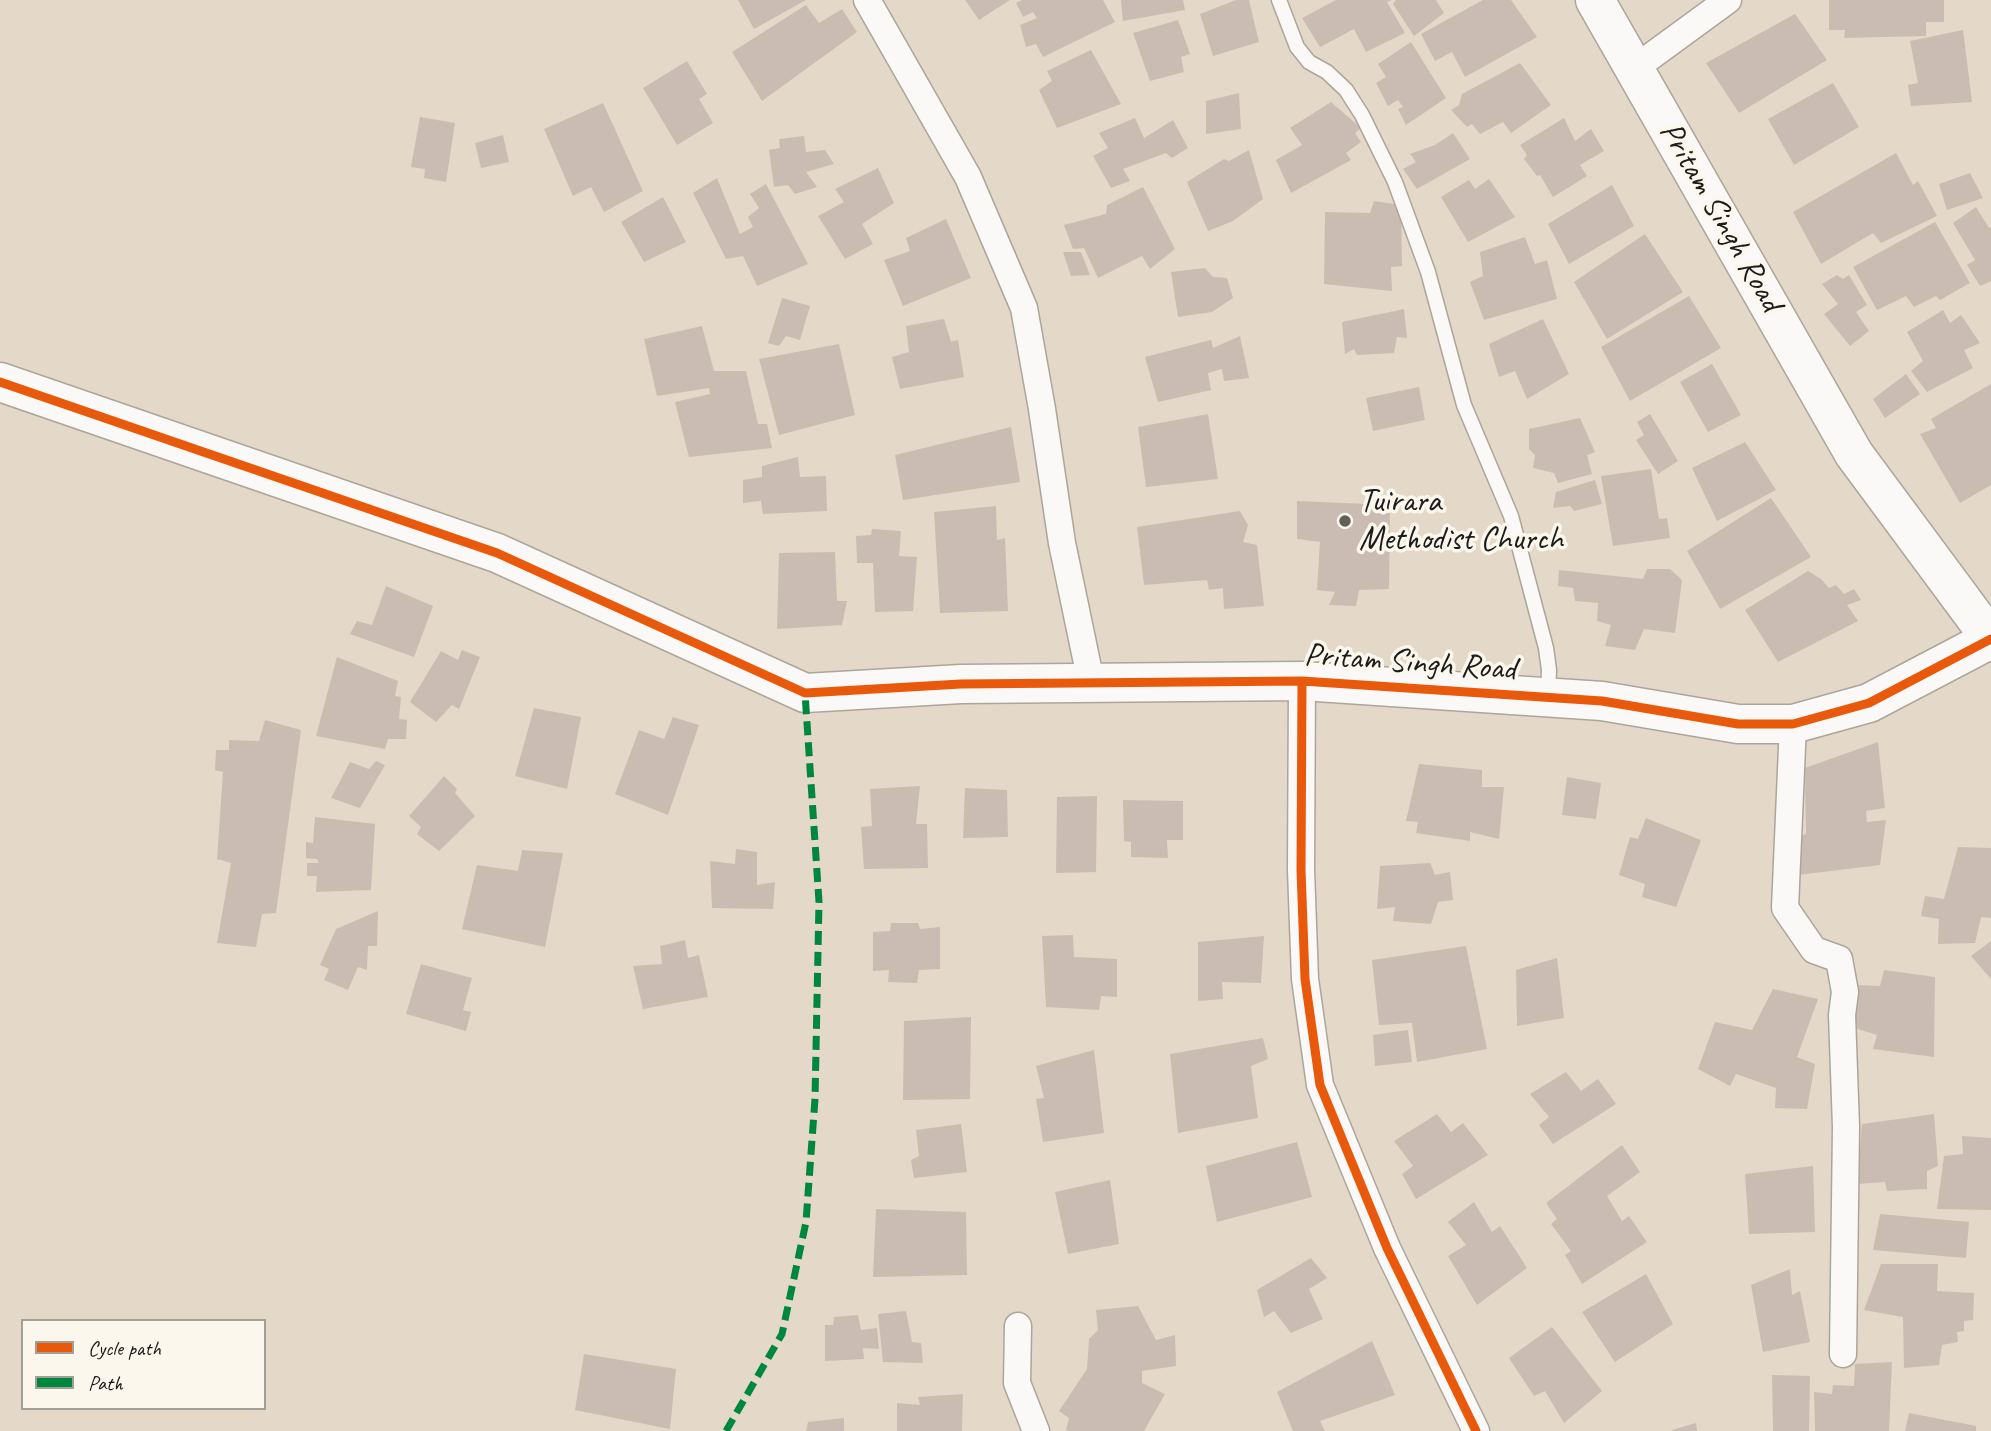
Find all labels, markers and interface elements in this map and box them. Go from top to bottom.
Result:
street label: Pritam Singh Road [1650,115,1790,319]
place label: Tuirara Methodist Church [1359,482,1563,560]
marker: Tuirara Methodist Church [1337,513,1353,529]
street label: Pritam Singh Road [1303,636,1517,690]
legend [21,1319,266,1410]
text: Cycle path [88,1335,161,1361]
text: Path [88,1370,123,1396]

